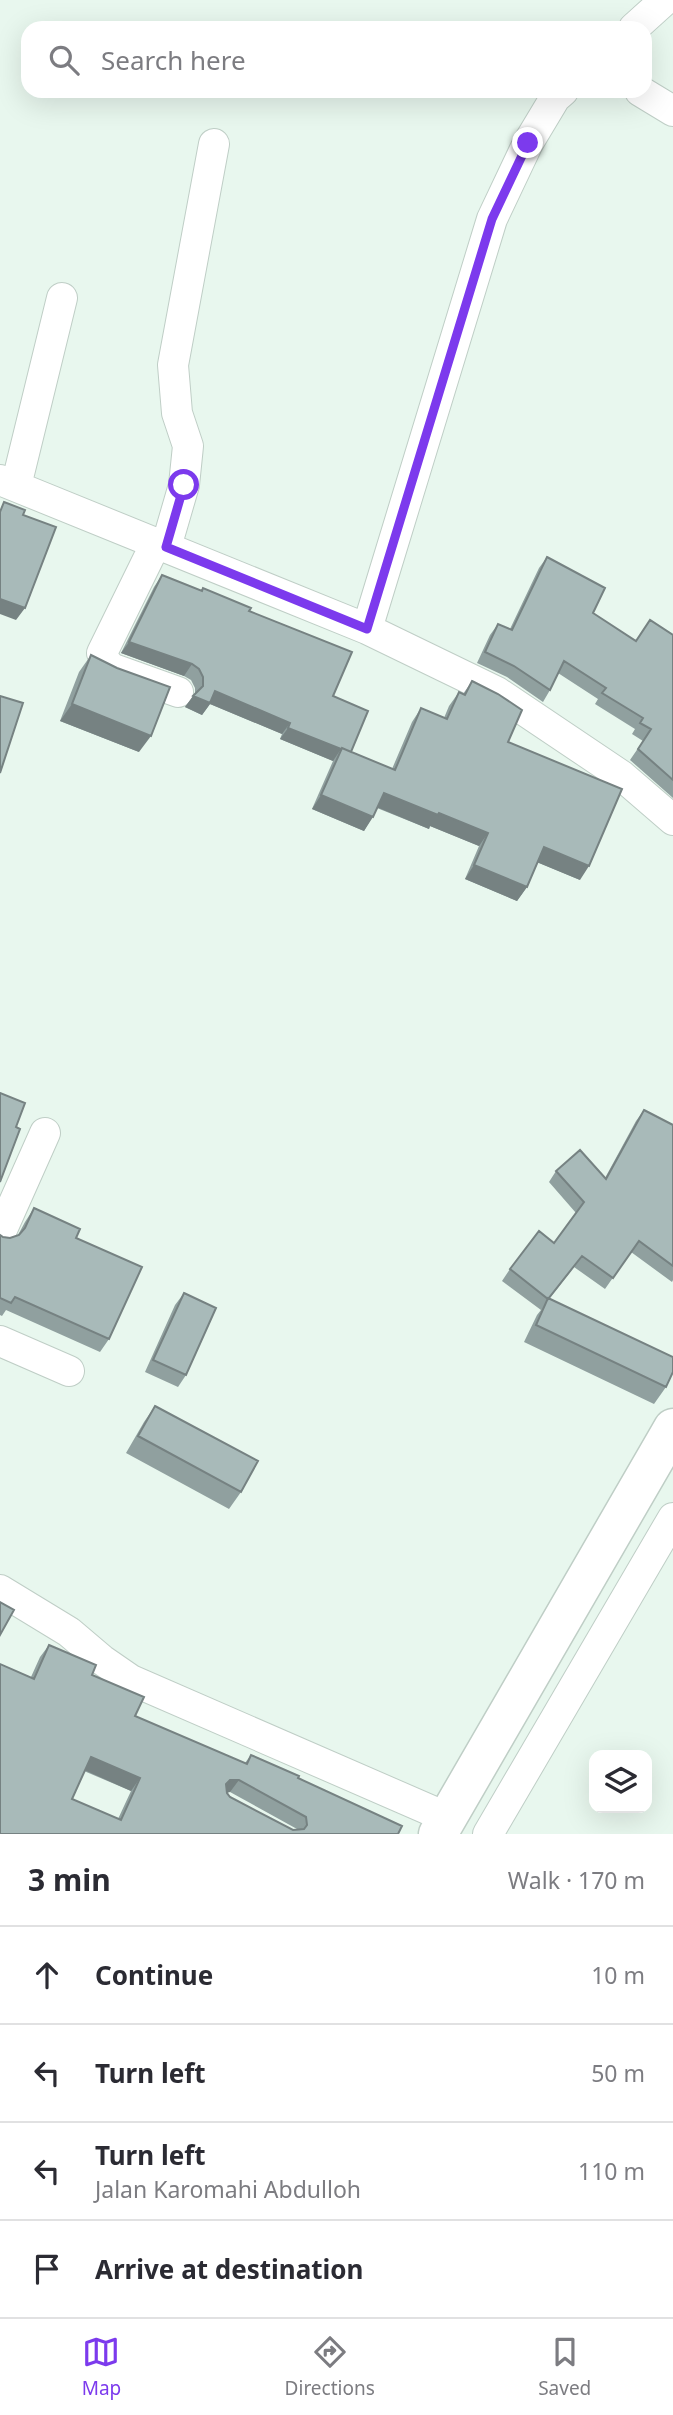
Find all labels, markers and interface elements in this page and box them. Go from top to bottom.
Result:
search box [21,21,652,98]
icon: search [45,41,83,79]
text: Search here [101,42,246,78]
route end [512,127,543,158]
route start [168,469,199,500]
map controls [589,1750,652,1813]
button: layers [589,1750,652,1813]
text: 3 min [28,1859,111,1900]
text: Walk · 170 m [508,1864,645,1896]
icon: ahead [28,1956,66,1994]
text: Continue [95,1957,213,1993]
text: 10 m [591,1959,645,1991]
icon: left [28,2054,66,2092]
text: Turn left [95,2055,206,2091]
text: 50 m [591,2057,645,2089]
text: Turn left [95,2137,206,2173]
icon: left [28,2152,66,2190]
text: 110 m [578,2155,645,2187]
text: Jalan Karomahi Abdulloh [95,2173,361,2205]
icon: arrive [28,2250,66,2288]
text: Arrive at destination [95,2251,364,2287]
tab: Map [82,2333,121,2401]
tab: Directions [285,2333,375,2401]
tab: Saved [538,2333,591,2401]

